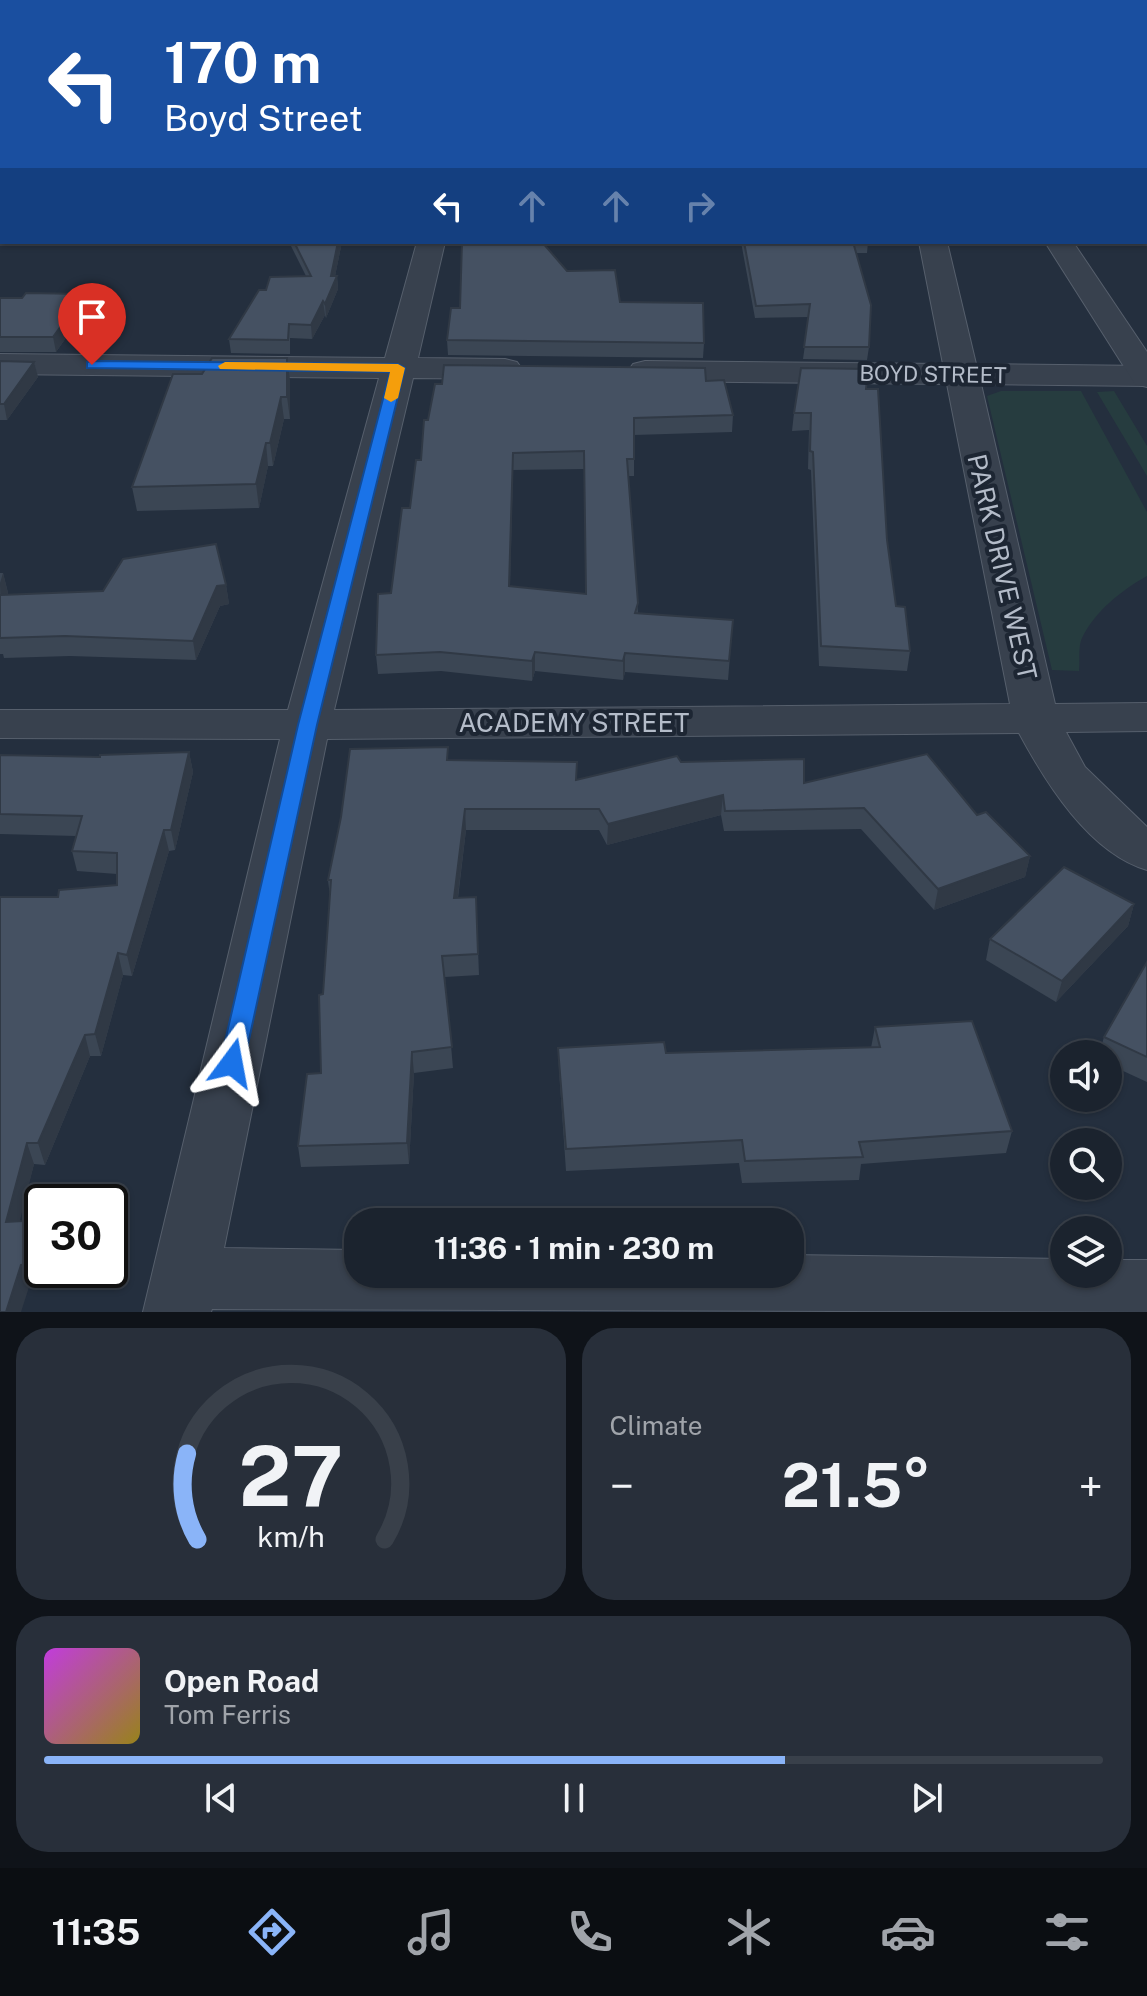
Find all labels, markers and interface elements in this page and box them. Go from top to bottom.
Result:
text: 170 m [164,30,321,96]
icon: left [32,32,136,136]
text: Boyd Street [164,97,363,139]
icon: left [426,184,470,228]
icon: ahead [510,184,554,228]
icon: ahead [594,184,638,228]
icon: right [678,184,722,228]
pin [58,283,126,365]
icon: arrive [70,295,114,339]
street label: BOYD STREET [859,360,1007,388]
street label: PARK DRIVE WEST [961,451,1044,683]
street label: ACADEMY STREET [458,707,690,738]
position arrow [190,1021,274,1105]
map controls [1050,1040,1122,1288]
button: sound [1050,1040,1122,1112]
button: search [1050,1128,1122,1200]
speed limit sign: 30 [24,1184,128,1288]
button: layers [1050,1216,1122,1288]
text: 11:36 · 1 min · 230 m [434,1230,714,1266]
text: Climate [610,1410,703,1441]
text: 27 [238,1427,343,1525]
text: 21.5° [782,1450,931,1521]
text: − [610,1460,634,1512]
text: + [1079,1460,1103,1512]
text: km/h [257,1520,324,1553]
text: Open Road [164,1663,319,1699]
text: Tom Ferris [164,1699,291,1730]
icon: previous [199,1776,243,1820]
icon: pause [552,1776,596,1820]
icon: next [905,1776,949,1820]
icon: directions [244,1904,300,1960]
icon: music [403,1904,459,1960]
icon: phone [562,1904,618,1960]
icon: climate [721,1904,777,1960]
icon: car [880,1904,936,1960]
icon: filters [1039,1904,1095,1960]
text: 11:35 [52,1911,140,1953]

